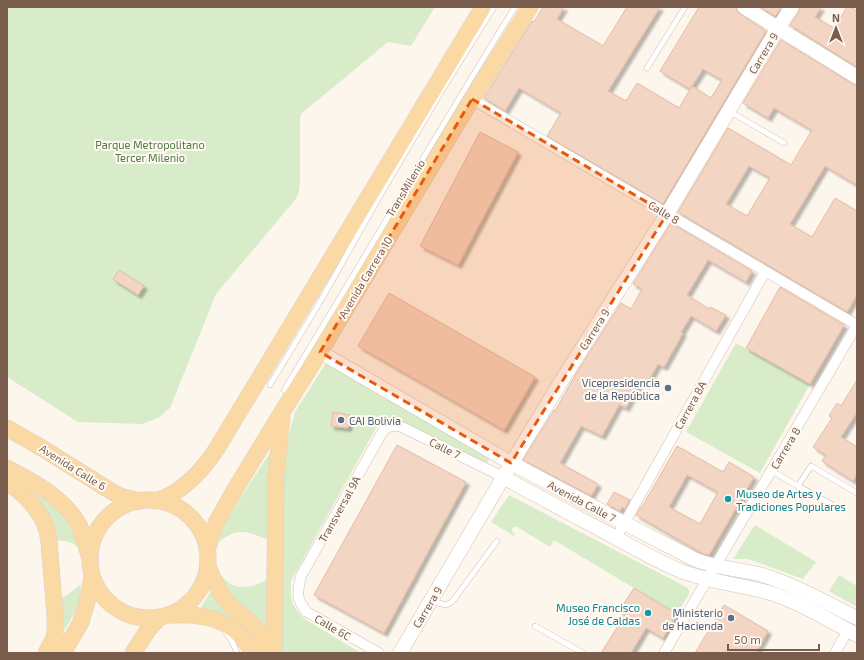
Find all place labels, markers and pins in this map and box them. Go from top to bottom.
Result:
place label: Vicepresidencia de la República [582,376,660,402]
marker: Vicepresidencia de la República [663,383,673,393]
place label: CAI Bolivia [349,414,401,427]
marker: CAI Bolivia [336,415,346,425]
place label: Museo de Artes y Tradiciones Populares [736,487,846,513]
marker: Museo de Artes y Tradiciones Populares [723,494,733,504]
place label: Museo Francisco José de Caldas [556,601,640,627]
place label: Ministerio de Hacienda [662,606,723,632]
marker: Museo Francisco José de Caldas [643,608,653,618]
marker: Ministerio de Hacienda [726,613,736,623]

